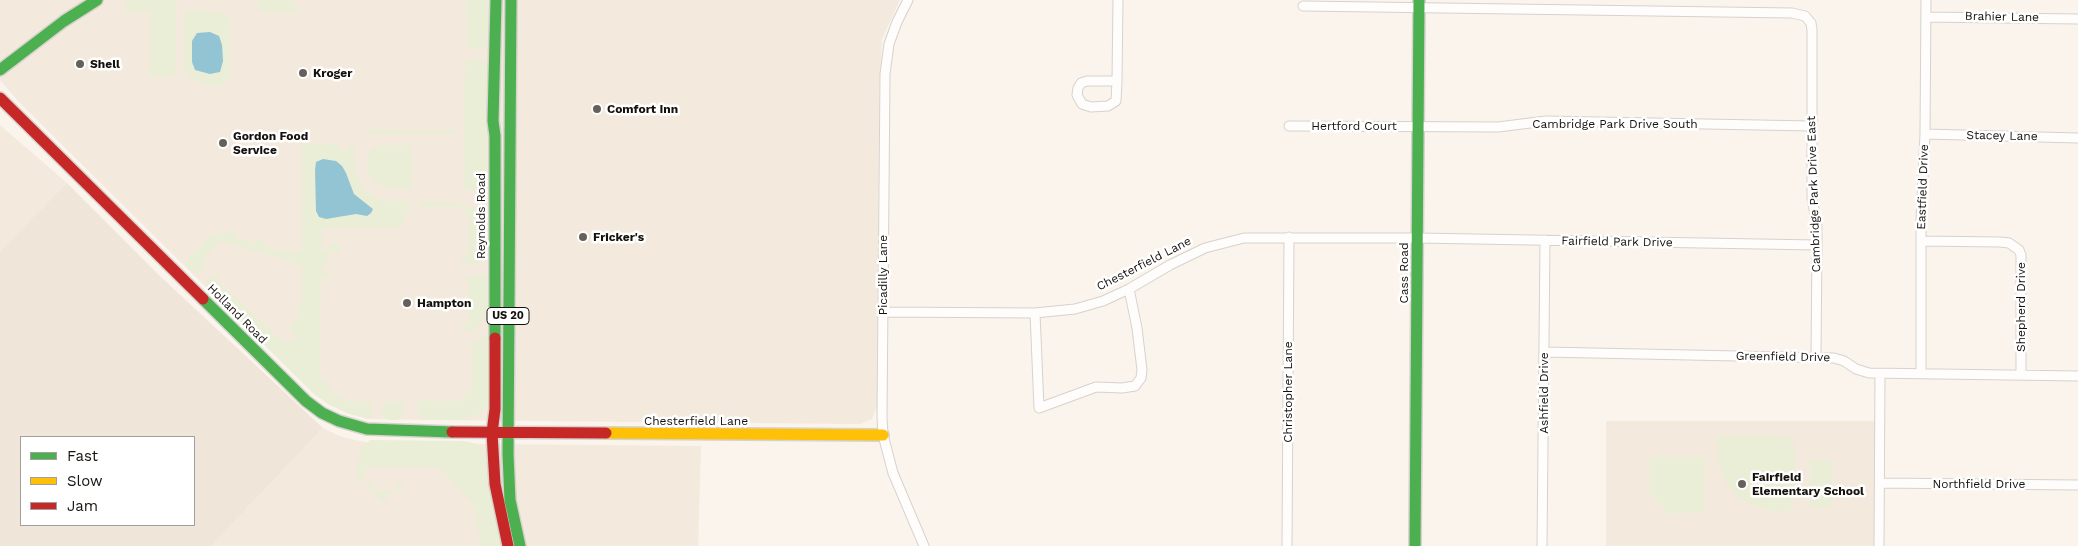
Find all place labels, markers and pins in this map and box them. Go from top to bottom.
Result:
place label: Shell [90,57,120,71]
marker: Shell [74,58,86,70]
place label: Kroger [313,66,352,80]
marker: Kroger [297,67,309,79]
place label: Comfort Inn [607,102,678,116]
marker: Comfort Inn [591,103,603,115]
place label: Gordon Food Service [233,129,308,157]
marker: Gordon Food Service [217,137,229,149]
place label: Fricker's [593,230,644,244]
marker: Fricker's [577,231,589,243]
place label: Hampton [417,296,471,310]
marker: Hampton [401,297,413,309]
place label: Fairfield Elementary School [1752,470,1864,498]
marker: Fairfield Elementary School [1736,478,1748,490]

